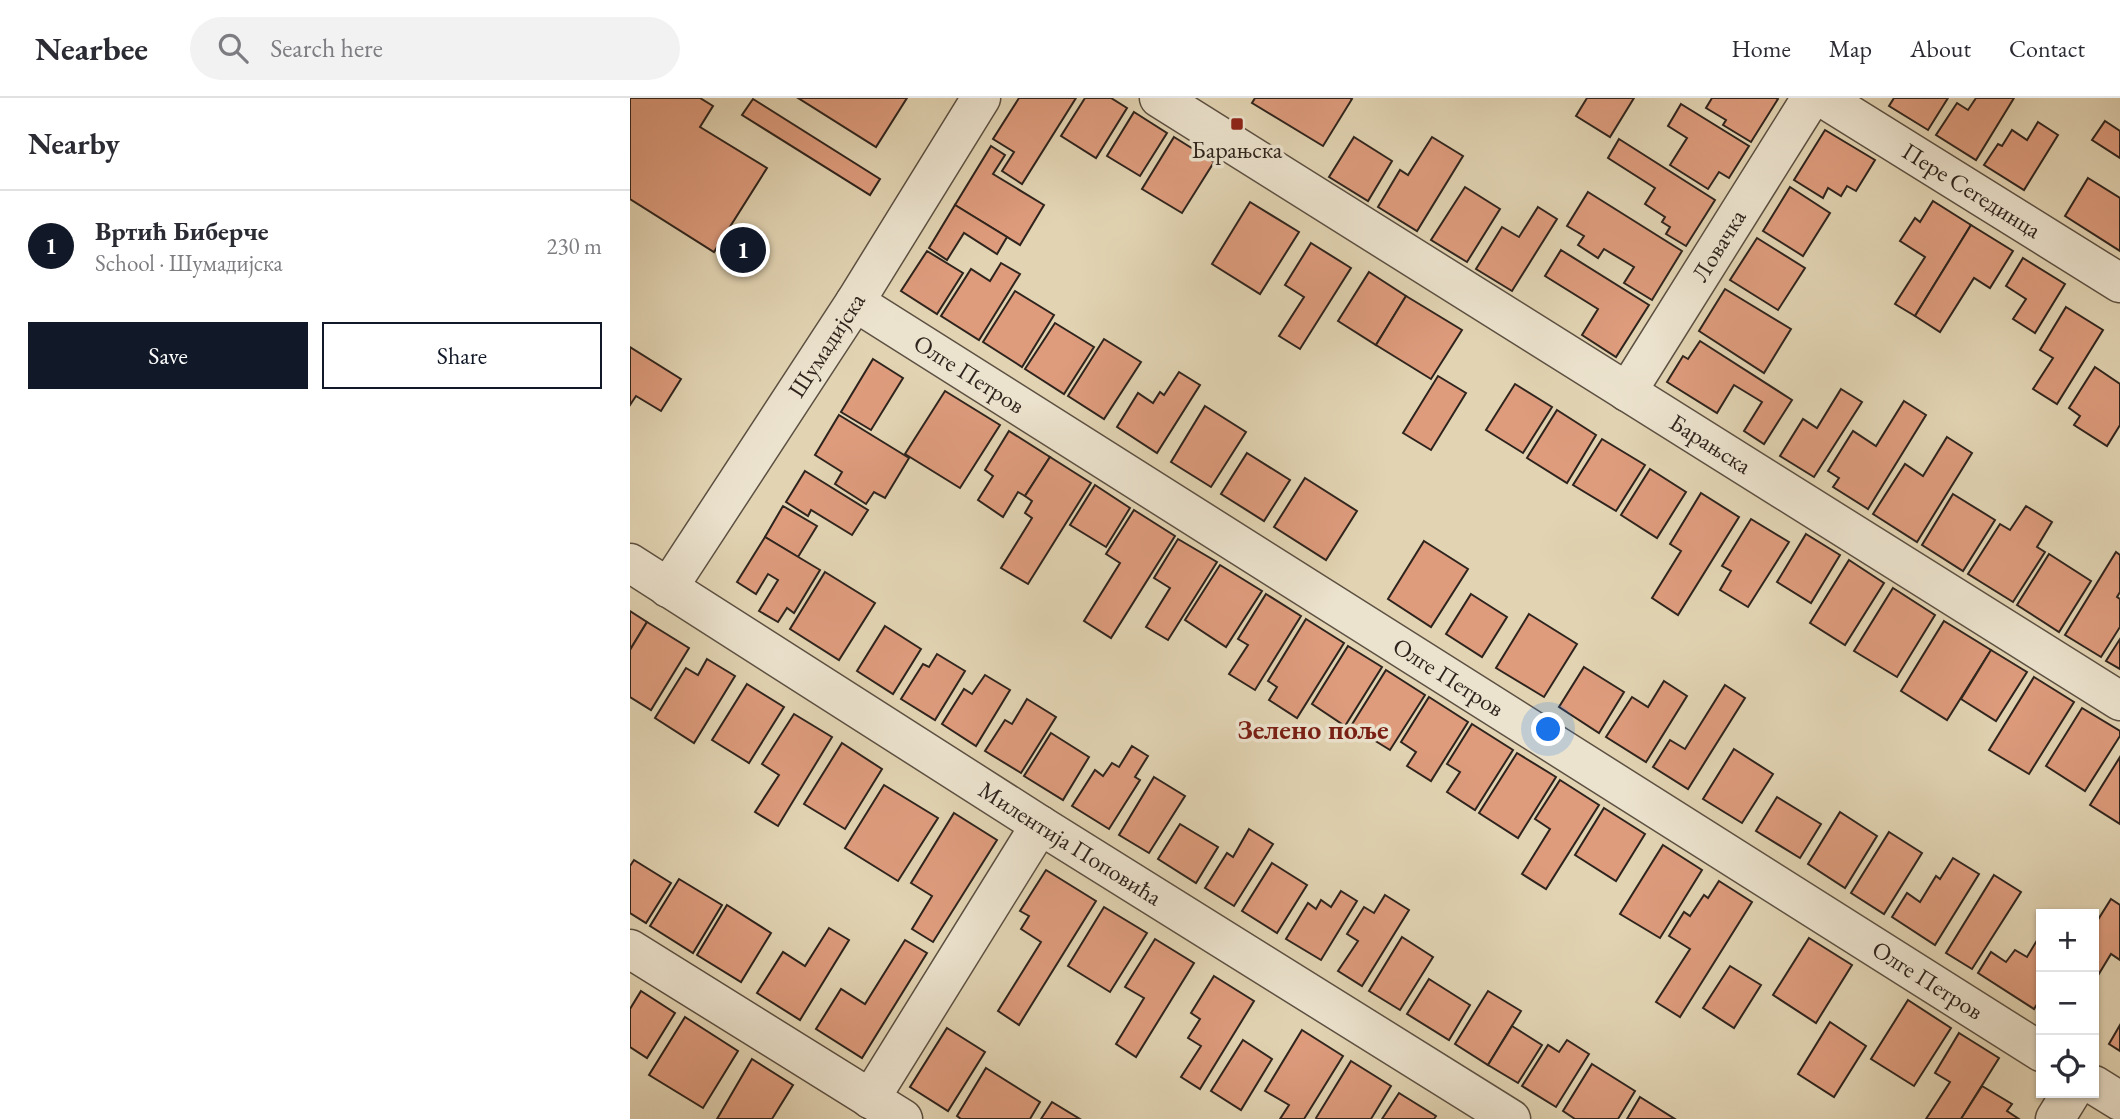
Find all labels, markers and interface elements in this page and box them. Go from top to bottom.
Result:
search box [190,17,680,80]
text: Nearbee [35,27,148,70]
icon: search [214,29,252,67]
text: Search here [270,31,383,65]
text: Home [1731,33,1791,64]
text: Map [1829,33,1872,64]
text: About [1910,33,1971,64]
text: Contact [2009,33,2085,64]
marker: Барањска [1229,116,1245,132]
text: Nearby [28,124,120,163]
place label: Барањска [1192,134,1283,165]
street label: Пере Сегединца [1896,135,2048,245]
street label: Ловачка [1684,203,1753,287]
text: Вртић Биберче [95,214,269,248]
pin: 1 [720,224,766,276]
text: 1 [45,231,57,261]
text: 230 m [546,231,602,261]
text: School · Шумадијска [95,248,283,278]
street label: Шумадијска [781,287,872,403]
button: Save [28,322,308,389]
button: Share [322,322,602,389]
street label: Олге Петров [908,327,1031,420]
street label: Барањска [1664,406,1758,481]
street label: Олге Петров [1387,630,1510,723]
district label: Зелено поље [1237,711,1389,747]
your location [1531,712,1565,746]
street label: Милентија Поповића [973,774,1168,913]
map controls [2036,909,2099,1098]
button: + [2036,909,2099,972]
street label: Олге Петров [1866,933,1989,1026]
button: − [2036,972,2099,1035]
button: locate [2036,1035,2099,1098]

